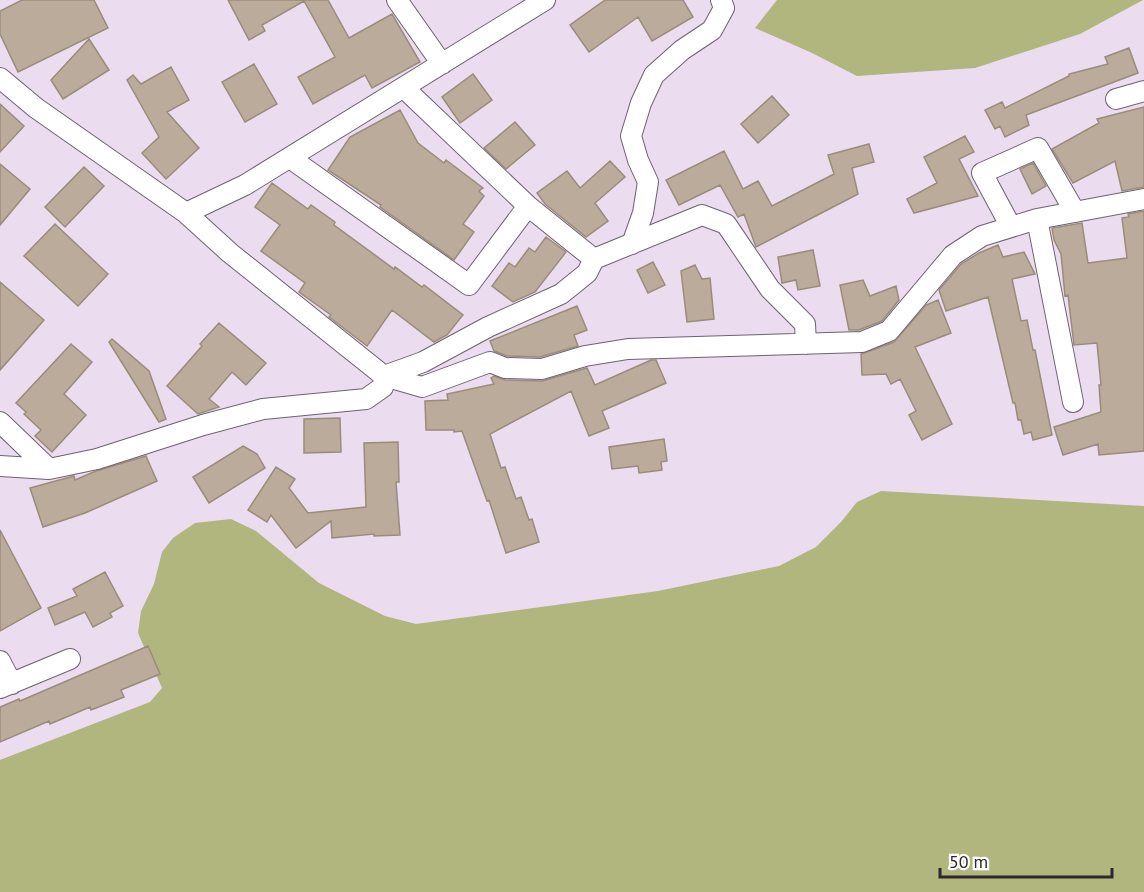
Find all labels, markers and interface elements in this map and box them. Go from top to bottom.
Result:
scale bar [940,841,1112,879]
text: 50 m [949,850,988,873]

